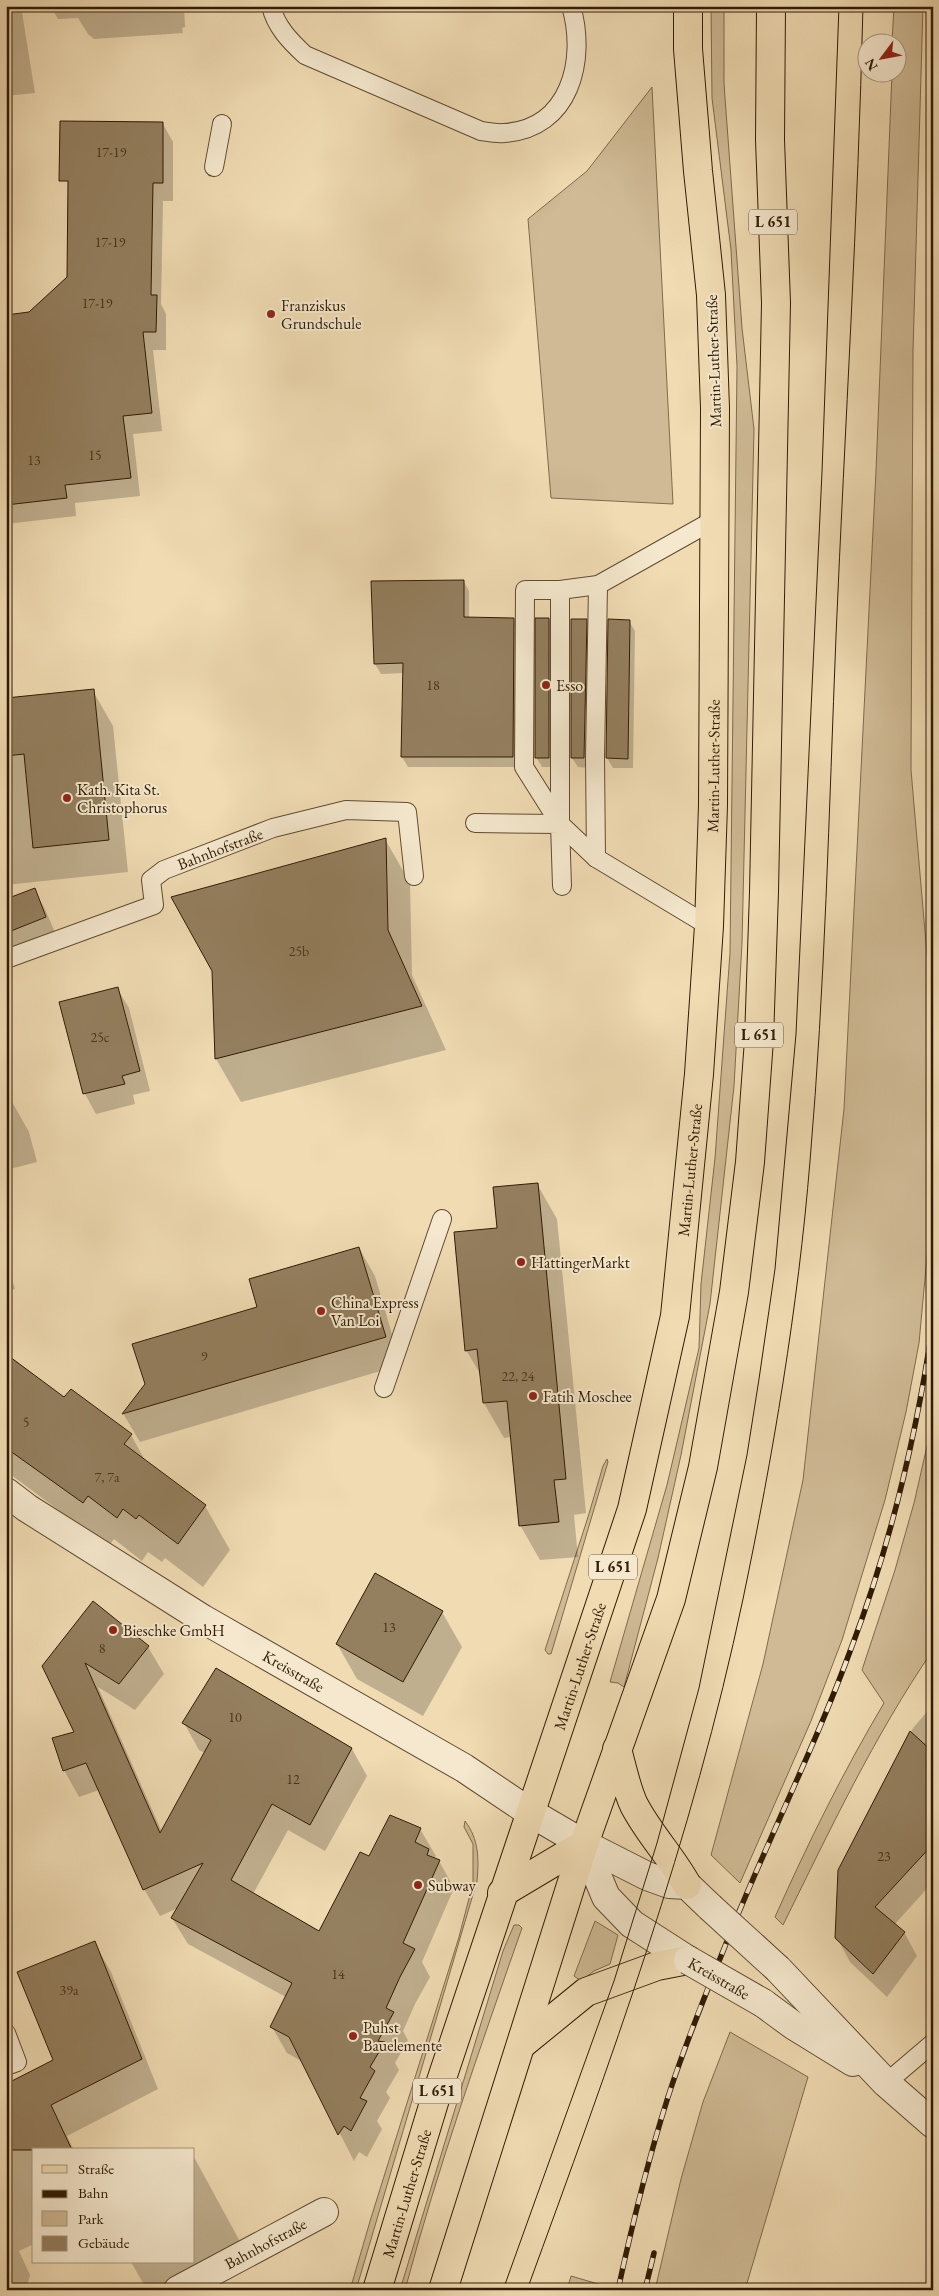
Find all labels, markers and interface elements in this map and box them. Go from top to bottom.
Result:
north arrow [856,32,906,82]
text: N [860,55,882,74]
house number: 17-19 [96,143,127,161]
road number: L 651 [749,210,797,234]
house number: 17-19 [95,233,126,251]
house number: 17-19 [82,294,113,312]
street label: Martin-Luther-Straße [701,294,726,428]
place label: Franziskus Grundschule [281,295,361,334]
marker: Franziskus Grundschule [265,308,277,320]
house number: 15 [88,446,102,464]
house number: 13 [27,451,41,469]
place label: Esso [556,675,583,696]
house number: 18 [426,676,440,694]
marker: Esso [540,679,552,691]
street label: Martin-Luther-Straße [702,699,725,833]
place label: Kath. Kita St. Christophorus [77,779,167,818]
marker: Kath. Kita St. Christophorus [61,792,73,804]
street label: Bahnhofstraße [174,823,266,875]
house number: 25b [289,942,309,960]
road number: L 651 [735,1022,783,1048]
house number: 25c [90,1028,110,1046]
street label: Martin-Luther-Straße [673,1103,707,1237]
place label: HattingerMarkt [531,1252,630,1273]
marker: HattingerMarkt [515,1256,527,1268]
place label: China Express Van Loi [331,1292,419,1331]
marker: China Express Van Loi [315,1305,327,1317]
house number: 9 [201,1347,208,1365]
house number: 22, 24 [502,1367,535,1385]
place label: Fatih Moschee [543,1386,632,1407]
marker: Fatih Moschee [527,1390,539,1402]
house number: 5 [23,1413,29,1431]
house number: 7, 7a [94,1468,120,1486]
road number: L 651 [589,1554,637,1580]
street label: Martin-Luther-Straße [549,1600,611,1733]
house number: 13 [382,1618,396,1636]
place label: Bieschke GmbH [123,1620,225,1641]
marker: Bieschke GmbH [107,1624,119,1636]
house number: 8 [99,1639,106,1657]
street label: Kreisstraße [259,1645,328,1697]
house number: 10 [228,1708,242,1726]
house number: 12 [286,1770,300,1788]
house number: 23 [877,1847,891,1865]
place label: Subway [428,1875,477,1896]
marker: Subway [412,1879,424,1891]
street label: Kreisstraße [684,1952,754,2004]
house number: 14 [331,1965,345,1983]
house number: 39a [59,1981,79,1999]
place label: Puhst Bauelemente [363,2017,442,2056]
marker: Puhst Bauelemente [347,2030,359,2042]
road number: L 651 [413,2078,461,2104]
street label: Martin-Luther-Straße [377,2127,436,2260]
legend [32,2148,195,2264]
text: Straße [78,2159,114,2178]
text: Bahn [78,2183,109,2202]
text: Park [78,2209,105,2228]
street label: Bahnhofstraße [221,2213,310,2274]
text: Gebäude [78,2233,130,2252]

